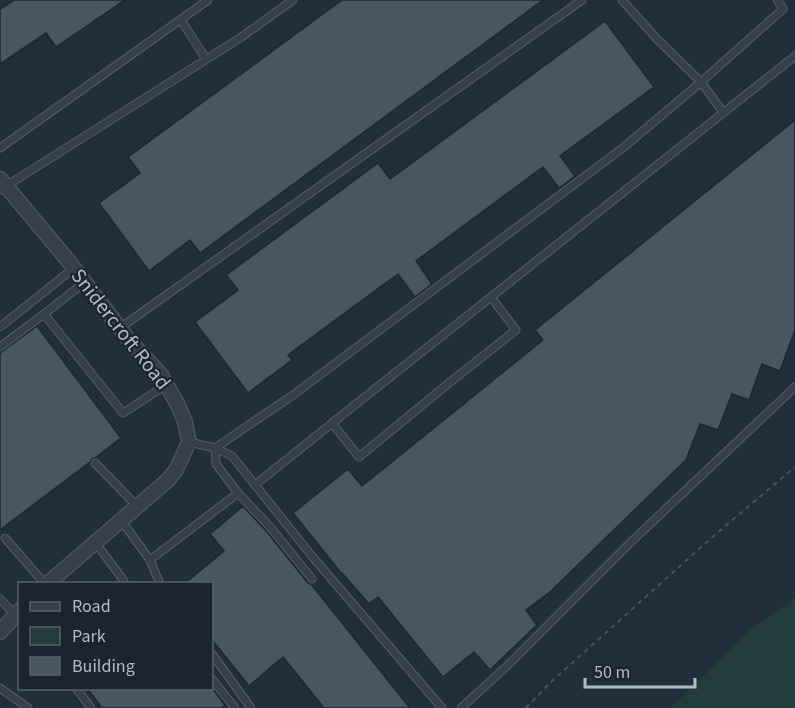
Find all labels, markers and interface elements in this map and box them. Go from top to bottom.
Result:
street label: Snidercroft Road [64,262,178,396]
legend [18,582,213,690]
text: Road [72,594,111,619]
text: Park [72,624,106,649]
scale bar [585,651,694,689]
text: Building [72,654,135,679]
text: 50 m [594,660,630,685]

